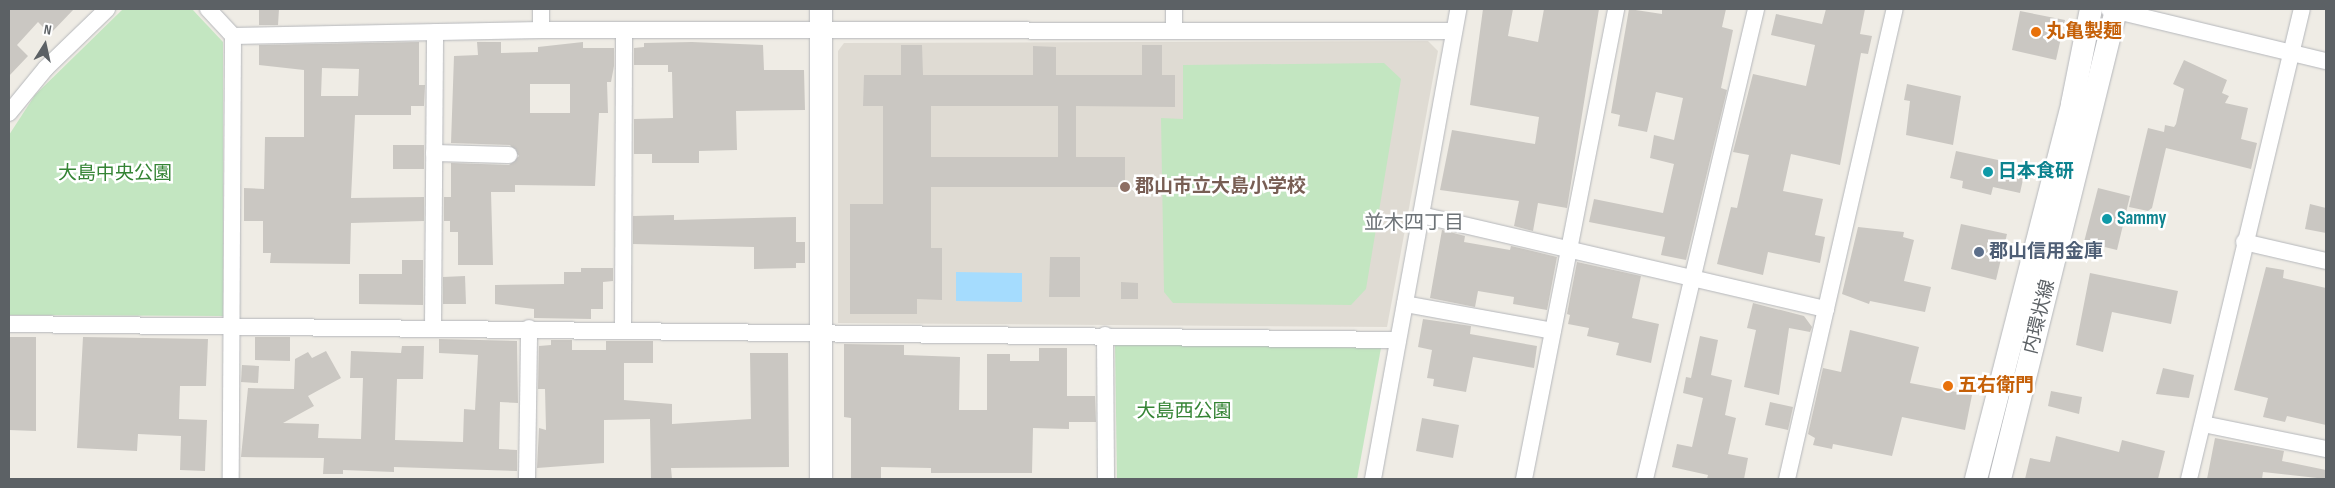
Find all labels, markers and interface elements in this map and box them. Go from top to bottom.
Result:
north arrow [20,20,70,70]
text: N [43,21,53,39]
place label: 丸亀製麺 [2046,21,2122,43]
marker: 丸亀製麺 [2030,26,2042,38]
place label: 日本食研 [1998,161,2074,183]
park label: 大島中央公園 [58,163,172,185]
marker: 日本食研 [1982,166,1994,178]
place label: 郡山市立大島小学校 [1135,176,1306,198]
marker: 郡山市立大島小学校 [1119,181,1131,193]
place label: Sammy [2117,208,2166,230]
district label: 並木四丁目 [1364,211,1464,235]
marker: Sammy [2101,213,2113,225]
place label: 郡山信用金庫 [1989,241,2103,263]
marker: 郡山信用金庫 [1973,246,1985,258]
street label: 内環状線 [2020,277,2060,357]
place label: 五右衛門 [1958,375,2034,397]
marker: 五右衛門 [1942,380,1954,392]
park label: 大島西公園 [1137,401,1231,423]

